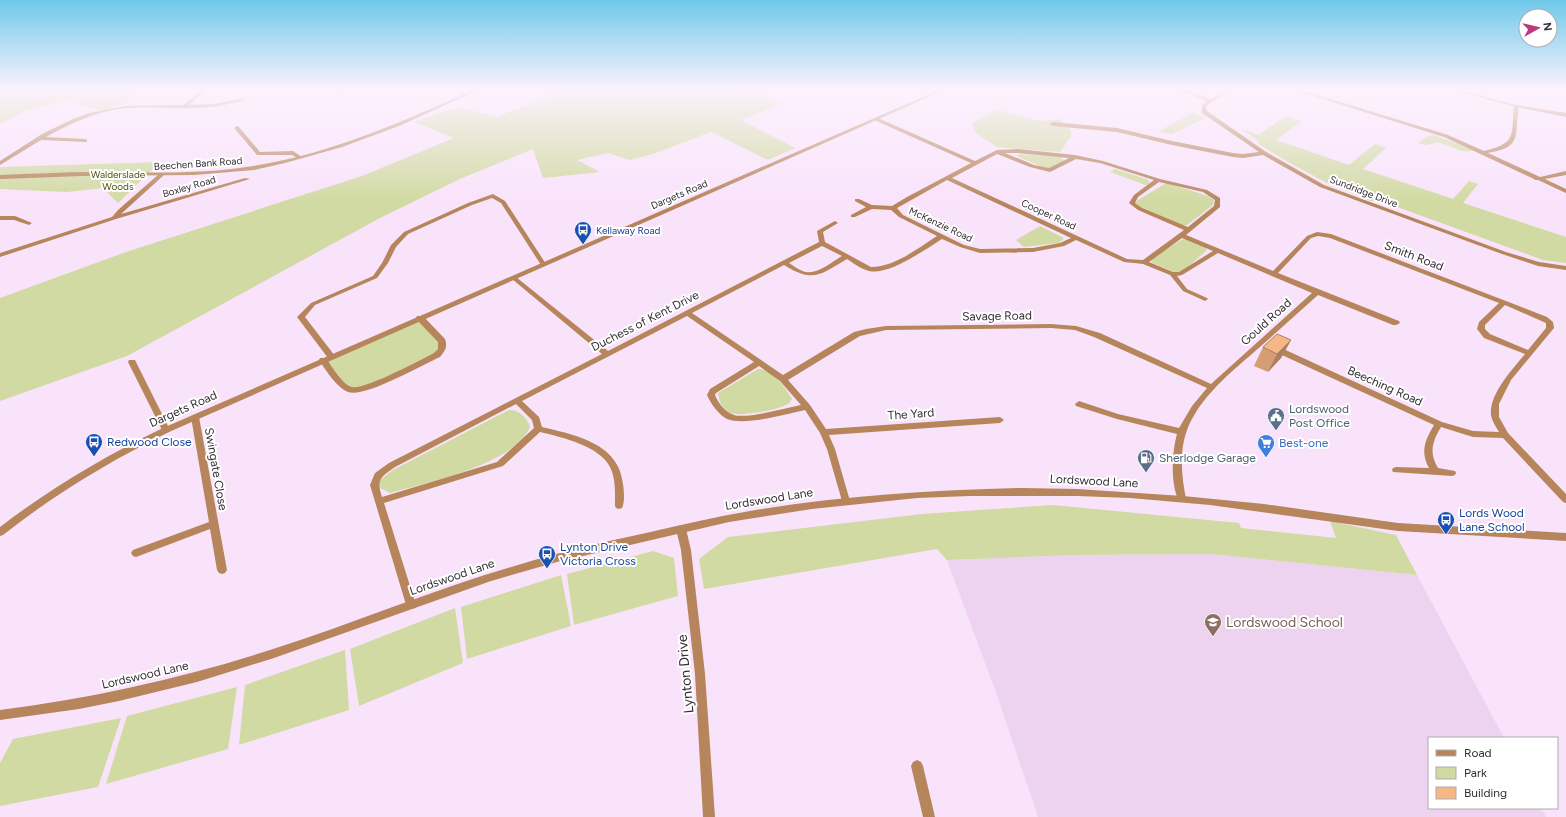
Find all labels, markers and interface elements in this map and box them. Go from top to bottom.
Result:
north arrow [1518,8,1558,48]
text: N [1540,22,1554,32]
street label: Beechen Bank Road [153,154,243,173]
park label: Walderslade Woods [91,168,146,193]
street label: Boxley Road [161,173,217,200]
street label: Sundridge Drive [1328,173,1400,211]
street label: Dargets Road [649,177,710,212]
street label: Cooper Road [1019,196,1078,233]
street label: McKenzie Road [907,204,975,245]
bus stop icon: Kellaway Road [573,220,593,245]
place label: Kellaway Road [596,224,661,237]
street label: Smith Road [1382,238,1446,274]
street label: Duchess of Kent Drive [589,288,702,354]
street label: Gould Road [1238,296,1294,348]
street label: Savage Road [962,308,1032,324]
street label: Beeching Road [1345,363,1425,409]
street label: Dargets Road [147,388,219,430]
place label: Lordswood Post Office [1289,402,1350,430]
street label: The Yard [887,405,935,423]
public building icon: Lordswood Post Office [1266,406,1286,431]
street label: Swingate Close [202,426,230,512]
bus stop icon: Redwood Close [84,432,104,457]
supermarket icon: Best-one [1256,433,1276,458]
place label: Redwood Close [107,435,192,449]
place label: Best-one [1279,436,1329,450]
fuel station icon: Sherlodge Garage [1136,448,1156,473]
place label: Sherlodge Garage [1159,451,1256,465]
street label: Lordswood Lane [1049,472,1139,490]
street label: Lordswood Lane [724,485,814,513]
place label: Lords Wood Lane School [1459,506,1525,534]
bus stop icon: Lords Wood Lane School [1436,510,1456,535]
place label: Lynton Drive Victoria Cross [560,540,636,568]
bus stop icon: Lynton Drive Victoria Cross [537,544,557,569]
street label: Lordswood Lane [408,556,497,598]
school or university icon: Lordswood School [1203,612,1223,637]
place label: Lordswood School [1226,614,1343,631]
street label: Lynton Drive [674,633,697,714]
street label: Lordswood Lane [100,658,190,692]
legend [1428,737,1558,809]
text: Road [1464,746,1492,760]
text: Park [1464,766,1487,780]
text: Building [1464,786,1507,800]

